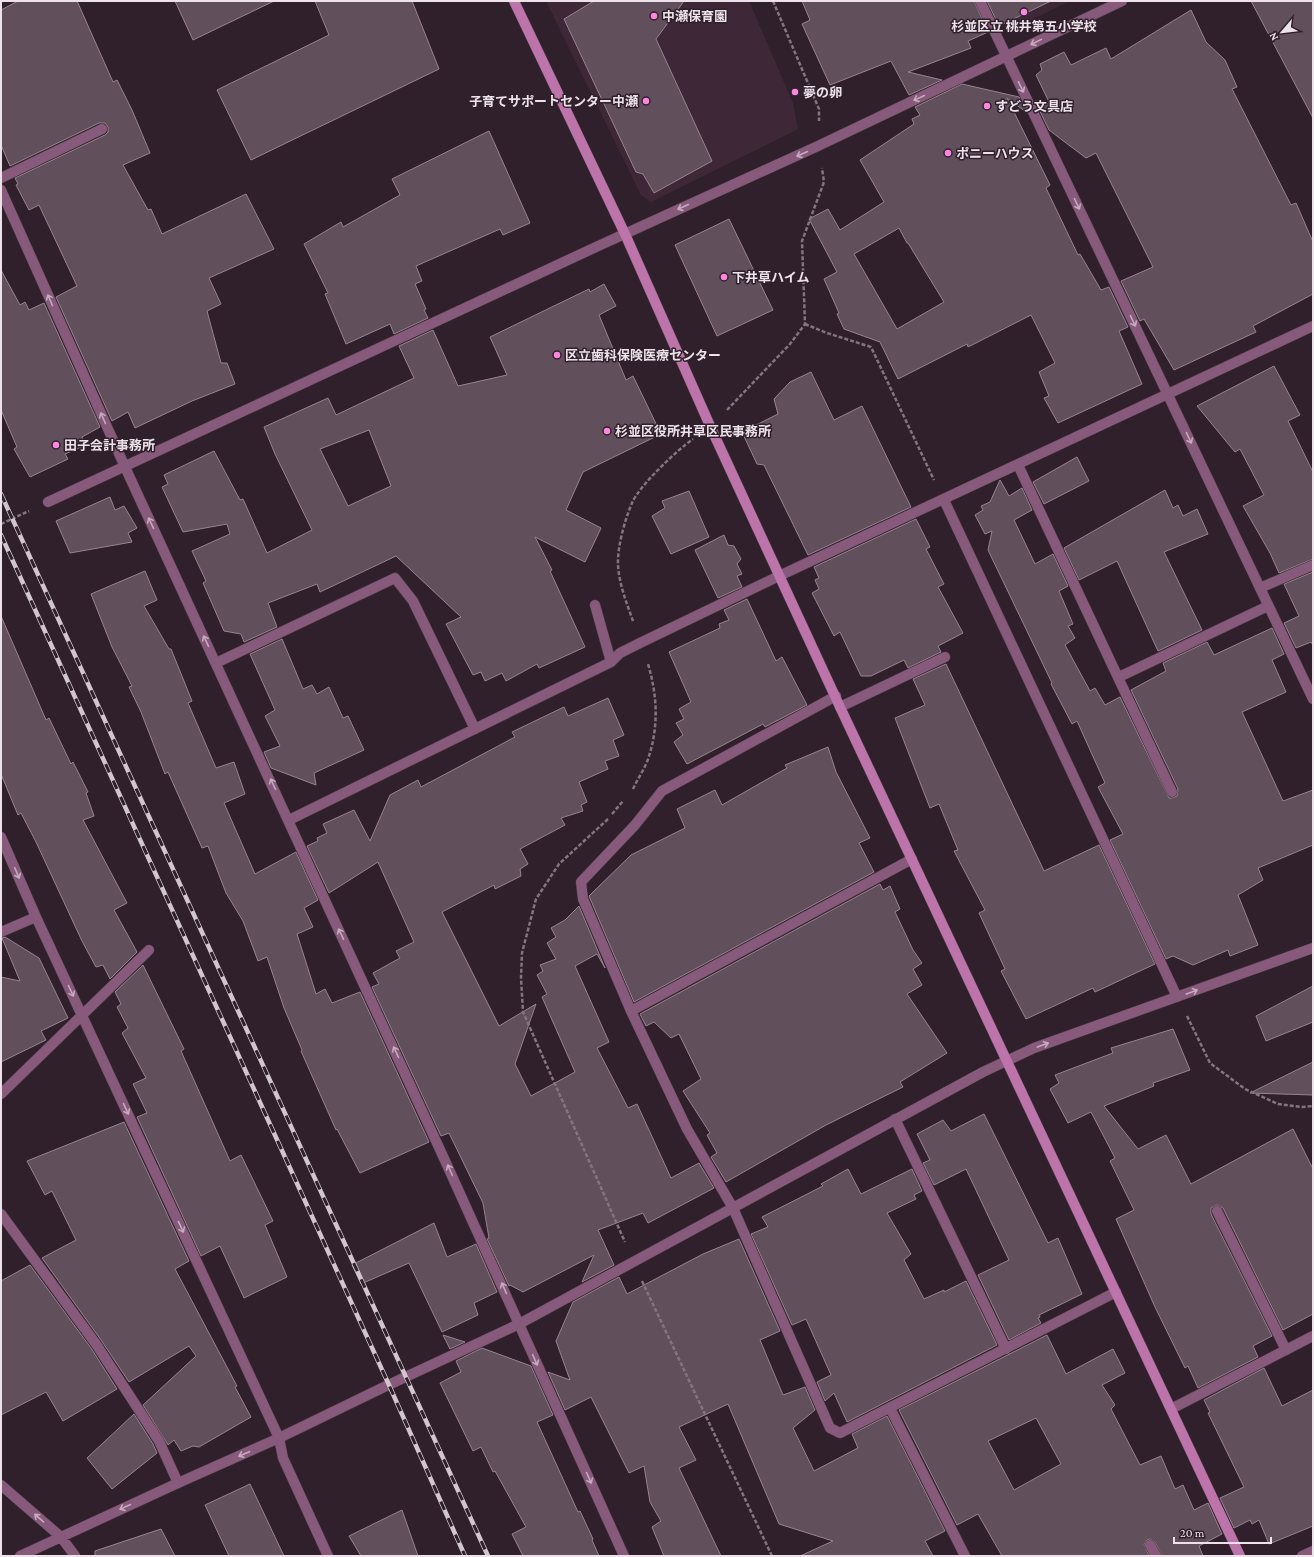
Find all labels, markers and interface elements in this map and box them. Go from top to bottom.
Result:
marker: 杉並区立 桃井第五小学校 [1019,7,1029,17]
place label: 中瀬保育園 [662,9,727,24]
marker: 中瀬保育園 [649,11,659,21]
north arrow [1262,12,1302,52]
place label: 杉並区立 桃井第五小学校 [951,19,1097,34]
text: N [1266,30,1280,43]
one-way arrow [1031,39,1043,46]
one-way arrow [1018,80,1025,92]
place label: 夢の卵 [803,85,842,100]
marker: 夢の卵 [790,87,800,97]
place label: 子育てサポートセンター中瀬 [469,94,639,109]
one-way arrow [913,95,925,102]
marker: 子育てサポートセンター中瀬 [641,96,651,106]
place label: すどう文具店 [995,99,1073,114]
marker: すどう文具店 [982,101,992,111]
place label: ポニーハウス [956,146,1034,161]
marker: ポニーハウス [943,148,953,158]
one-way arrow [796,150,808,158]
one-way arrow [1074,198,1081,210]
one-way arrow [677,204,689,211]
place label: 下井草ハイム [732,270,809,285]
marker: 下井草ハイム [719,272,729,282]
one-way arrow [46,294,53,306]
one-way arrow [1130,315,1137,327]
place label: 区立歯科保険医療センター [565,348,721,363]
marker: 区立歯科保険医療センター [552,350,562,360]
one-way arrow [99,413,107,425]
place label: 杉並区役所井草区民事務所 [615,424,771,439]
marker: 杉並区役所井草区民事務所 [602,426,612,436]
one-way arrow [1186,432,1193,444]
place label: 田子会計事務所 [64,438,155,453]
marker: 田子会計事務所 [51,440,61,450]
one-way arrow [147,517,154,529]
one-way arrow [202,635,209,647]
one-way arrow [269,779,276,791]
one-way arrow [13,867,21,879]
one-way arrow [337,928,344,940]
one-way arrow [68,985,75,997]
one-way arrow [1185,988,1198,995]
one-way arrow [1036,1041,1049,1048]
one-way arrow [392,1046,399,1058]
one-way arrow [123,1103,130,1115]
one-way arrow [446,1164,453,1176]
one-way arrow [178,1220,185,1232]
one-way arrow [499,1283,507,1295]
one-way arrow [532,1354,539,1366]
one-way arrow [238,1451,250,1458]
one-way arrow [586,1472,593,1484]
one-way arrow [119,1504,131,1511]
one-way arrow [33,1513,44,1522]
scale bar [1174,1519,1271,1545]
text: 20 m [1180,1526,1205,1540]

